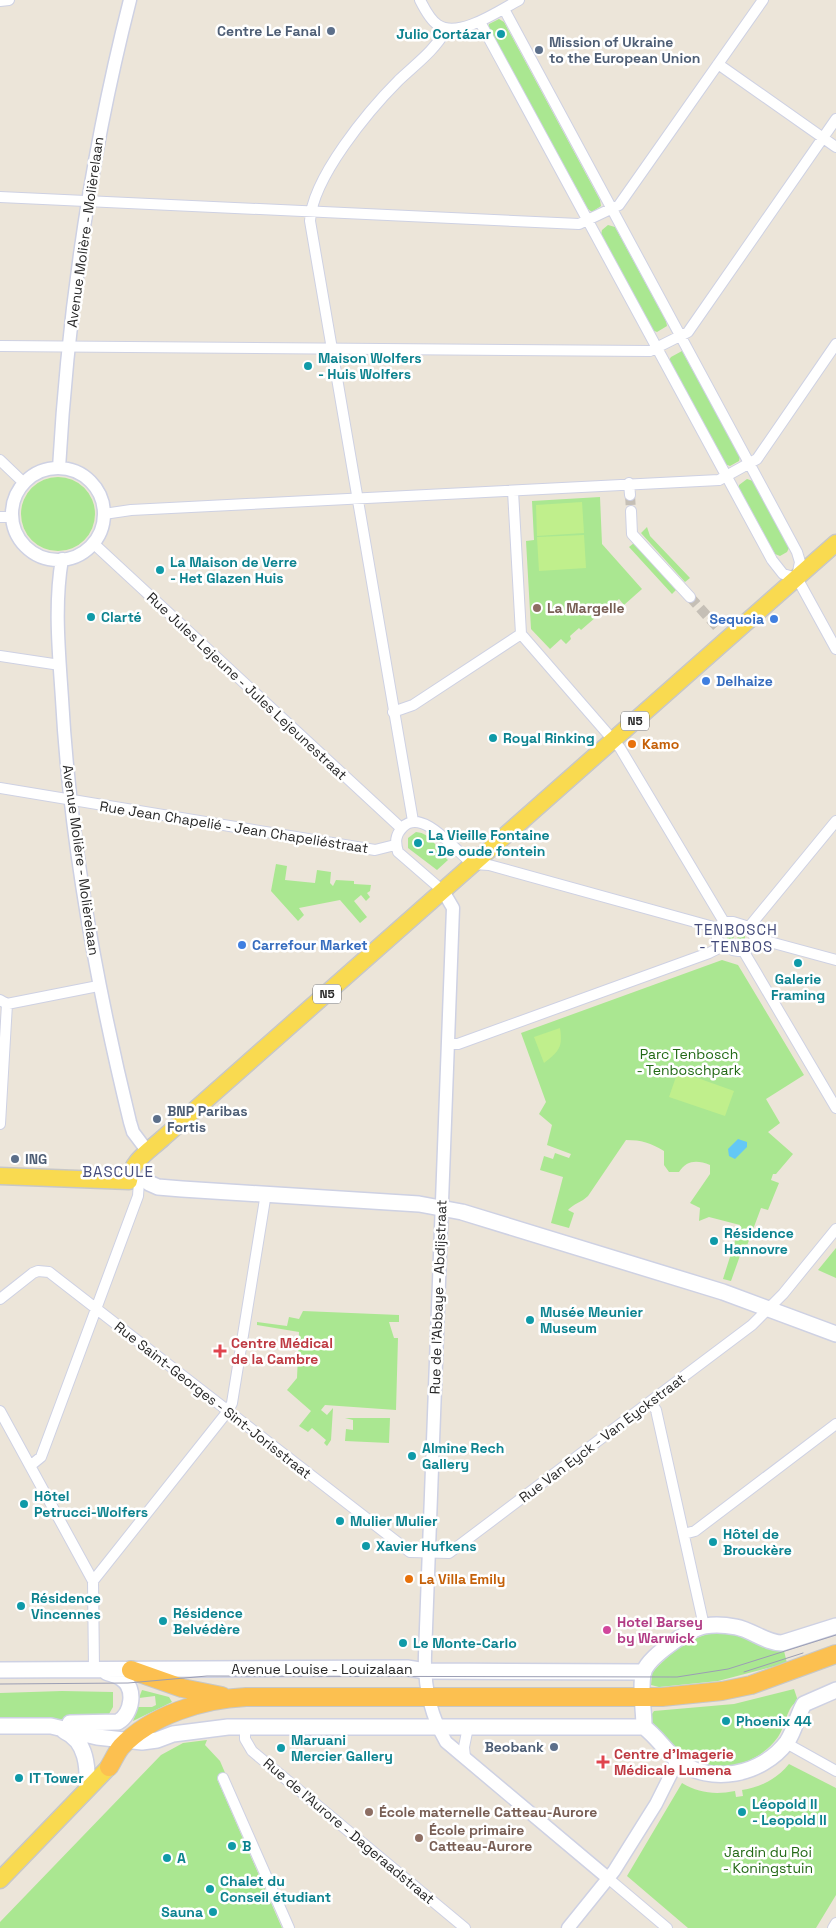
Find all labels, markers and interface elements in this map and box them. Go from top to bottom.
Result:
place label: Centre Le Fanal [217,22,321,40]
marker: Centre Le Fanal [325,25,337,37]
place label: Julio Cortázar [396,25,491,43]
marker: Julio Cortázar [495,28,507,40]
place label: Mission of Ukraine to the European Union [549,33,700,67]
marker: Mission of Ukraine to the European Union [533,44,545,56]
street label: Avenue Molière - Molièrelaan [63,135,107,329]
place label: Maison Wolfers - Huis Wolfers [318,349,422,383]
marker: Maison Wolfers - Huis Wolfers [302,360,314,372]
place label: La Maison de Verre - Het Glazen Huis [170,553,297,587]
marker: La Maison de Verre - Het Glazen Huis [154,564,166,576]
street label: Rue Jules Lejeune - Jules Lejeunestraat [143,588,351,784]
place label: La Margelle [547,599,625,617]
marker: La Margelle [531,602,543,614]
place label: Clarté [101,608,142,626]
place label: Sequoia [709,610,764,628]
marker: Clarté [85,611,97,623]
marker: Sequoia [768,613,780,625]
place label: Delhaize [716,672,773,690]
marker: Delhaize [700,675,712,687]
road number: N5 [621,711,649,730]
place label: Royal Rinking [503,729,595,747]
marker: Royal Rinking [487,732,499,744]
place label: Kamo [642,735,679,753]
marker: Kamo [626,738,638,750]
street label: Avenue Molière - Molièrelaan [59,763,103,957]
street label: Rue Jean Chapelié - Jean Chapeliéstraat [98,797,370,857]
place label: La Vieille Fontaine - De oude fontein [428,826,550,860]
marker: La Vieille Fontaine - De oude fontein [412,837,424,849]
district label: TENBOSCH - TENBOS [694,920,778,956]
place label: Carrefour Market [252,936,368,954]
marker: Carrefour Market [236,939,248,951]
marker: Galerie Framing [792,957,804,969]
place label: Galerie Framing [771,970,825,1004]
road number: N5 [313,984,341,1004]
park label: Parc Tenbosch - Tenboschpark [637,1045,742,1079]
place label: BNP Paribas Fortis [167,1102,248,1136]
marker: BNP Paribas Fortis [151,1113,163,1125]
place label: ING [25,1150,47,1168]
marker: ING [9,1153,21,1165]
district label: BASCULE [82,1162,154,1181]
street label: Rue de l'Abbaye - Abdijstraat [426,1199,450,1395]
place label: Résidence Hannovre [724,1224,794,1258]
marker: Résidence Hannovre [708,1235,720,1247]
place label: Musée Meunier Museum [540,1303,643,1337]
marker: Musée Meunier Museum [524,1314,536,1326]
street label: Rue Saint-Georges - Sint-Jorisstraat [111,1317,315,1483]
place label: Centre Médical de la Cambre [231,1334,333,1368]
marker: Centre Médical de la Cambre [213,1344,227,1358]
street label: Rue Van Eyck - Van Eyckstraat [515,1369,689,1507]
place label: Almine Rech Gallery [422,1439,504,1473]
marker: Almine Rech Gallery [406,1450,418,1462]
place label: Hôtel Petrucci-Wolfers [34,1487,148,1521]
marker: Hôtel Petrucci-Wolfers [18,1498,30,1510]
place label: Mulier Mulier [350,1512,438,1530]
marker: Mulier Mulier [334,1515,346,1527]
place label: Hôtel de Brouckère [723,1525,792,1559]
marker: Hôtel de Brouckère [707,1536,719,1548]
place label: Xavier Hufkens [376,1537,477,1555]
marker: Xavier Hufkens [360,1540,372,1552]
place label: La Villa Emily [419,1570,505,1588]
marker: La Villa Emily [403,1573,415,1585]
place label: Résidence Vincennes [31,1589,101,1623]
marker: Résidence Vincennes [15,1600,27,1612]
place label: Résidence Belvédère [173,1604,243,1638]
place label: Hotel Barsey by Warwick [617,1613,703,1647]
marker: Résidence Belvédère [157,1615,169,1627]
marker: Hotel Barsey by Warwick [601,1624,613,1636]
place label: Le Monte-Carlo [413,1634,517,1652]
marker: Le Monte-Carlo [397,1637,409,1649]
street label: Avenue Louise - Louizalaan [231,1660,413,1678]
place label: Phoenix 44 [736,1712,812,1730]
marker: Phoenix 44 [720,1715,732,1727]
place label: Maruani Mercier Gallery [291,1731,393,1765]
place label: Beobank [485,1738,544,1756]
marker: Beobank [548,1741,560,1753]
marker: Maruani Mercier Gallery [275,1742,287,1754]
place label: Centre d'Imagerie Médicale Lumena [614,1745,734,1779]
street label: Rue de l'Aurore - Dageraadstraat [260,1754,438,1908]
marker: Centre d'Imagerie Médicale Lumena [596,1755,610,1769]
place label: IT Tower [29,1769,84,1787]
marker: IT Tower [13,1772,25,1784]
place label: Léopold II - Leopold II [752,1795,827,1829]
place label: École maternelle Catteau-Aurore [379,1803,597,1821]
marker: École maternelle Catteau-Aurore [363,1806,375,1818]
marker: Léopold II - Leopold II [736,1806,748,1818]
place label: École primaire Catteau-Aurore [429,1821,532,1855]
marker: École primaire Catteau-Aurore [413,1832,425,1844]
place label: B [242,1837,251,1855]
marker: B [226,1840,238,1852]
park label: Jardin du Roi - Koningstuin [723,1843,813,1877]
place label: A [177,1849,186,1867]
marker: A [161,1852,173,1864]
place label: Chalet du Conseil étudiant [220,1872,331,1906]
marker: Chalet du Conseil étudiant [204,1883,216,1895]
place label: Sauna [161,1903,203,1921]
marker: Sauna [207,1906,219,1918]

